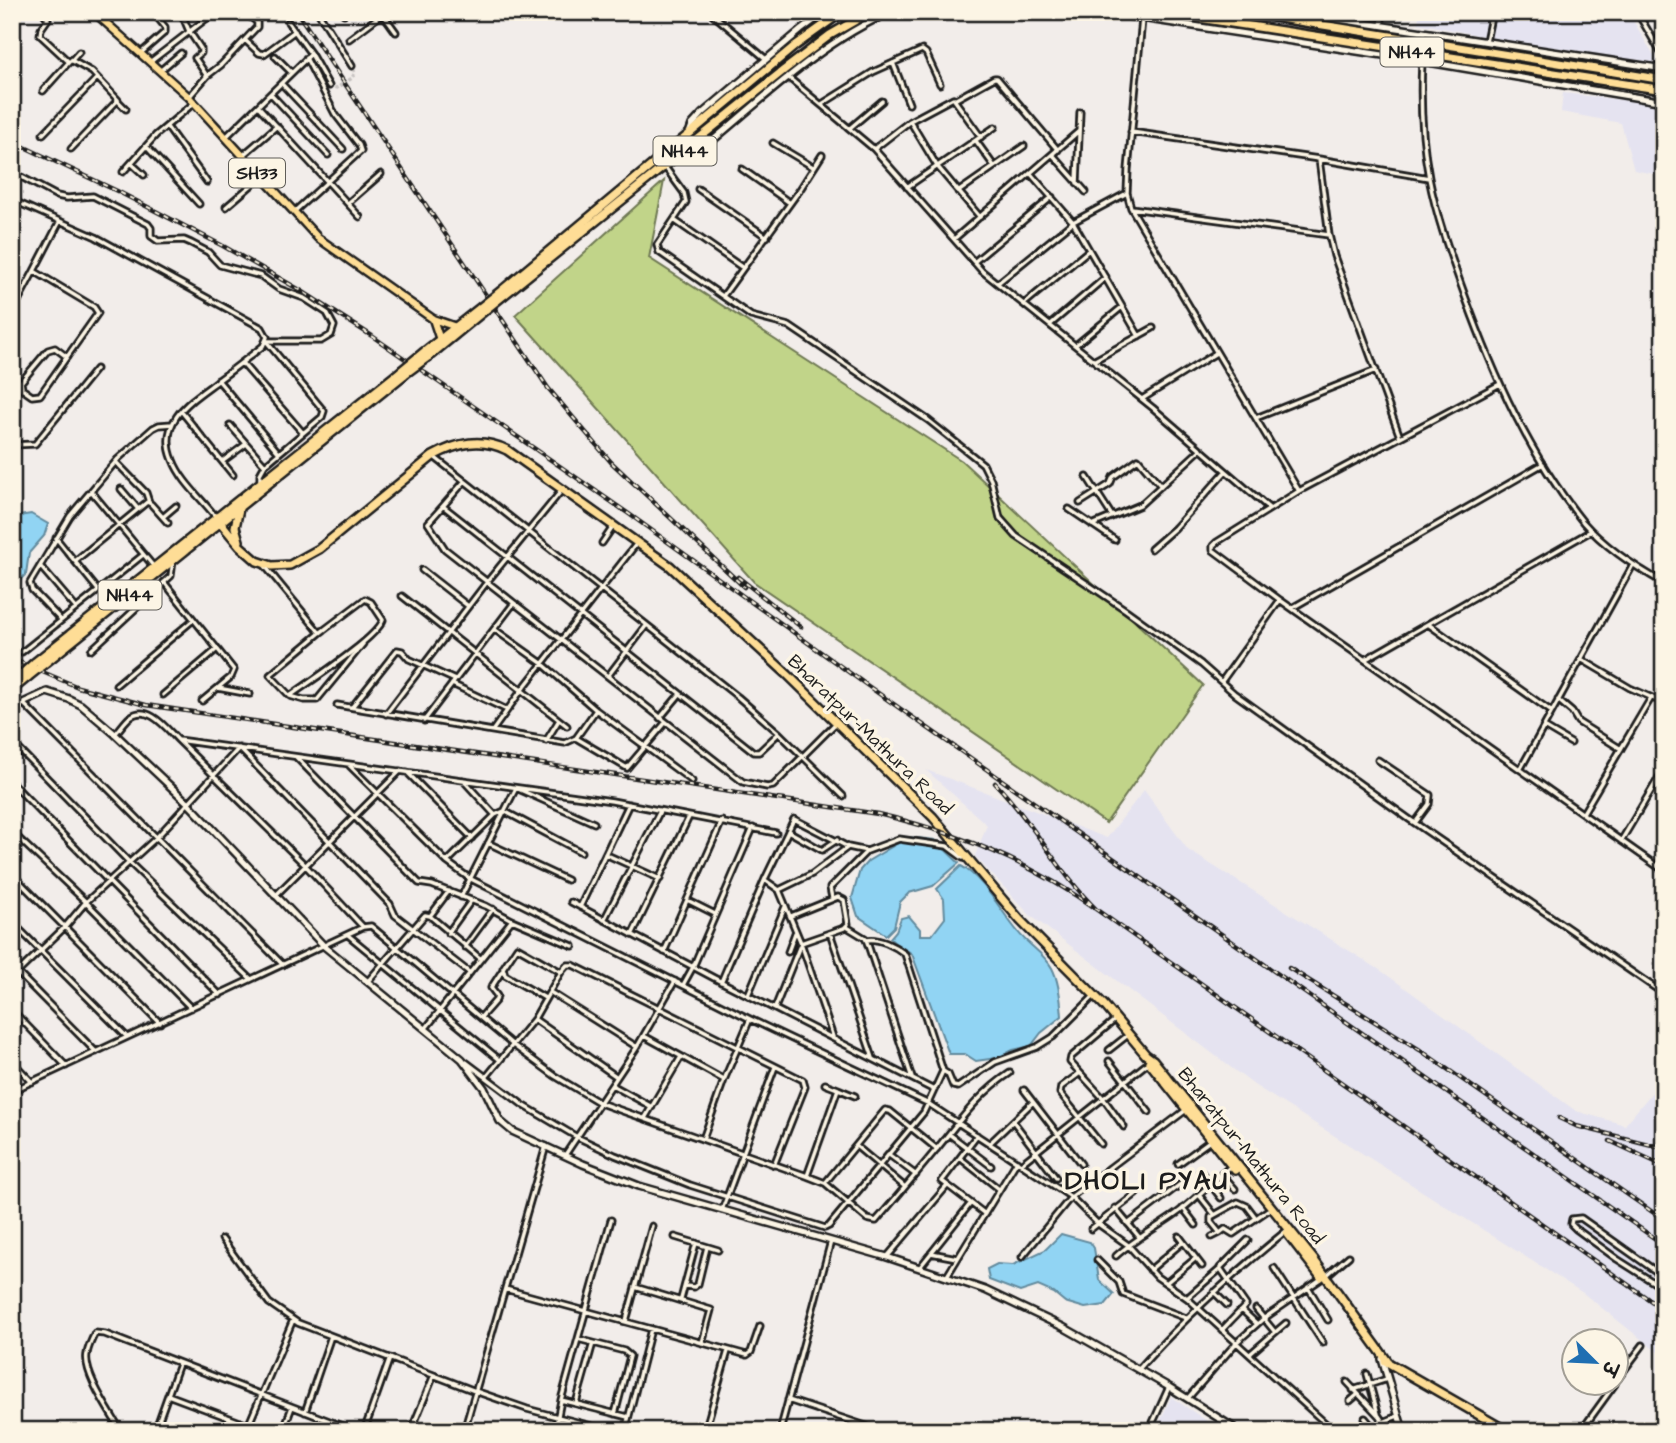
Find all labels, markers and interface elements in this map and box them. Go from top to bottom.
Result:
road number: NH44 [1380,38,1444,66]
road number: NH44 [654,136,716,166]
road number: SH33 [229,158,285,188]
road number: NH44 [99,580,162,610]
street label: Bharatpur-Mathura Road [781,649,959,821]
street label: Bharatpur-Mathura Road [1171,1062,1331,1250]
district label: DHOLI PYAU [1065,1163,1229,1199]
north arrow [1560,1328,1630,1398]
text: उ [1593,1355,1625,1382]

